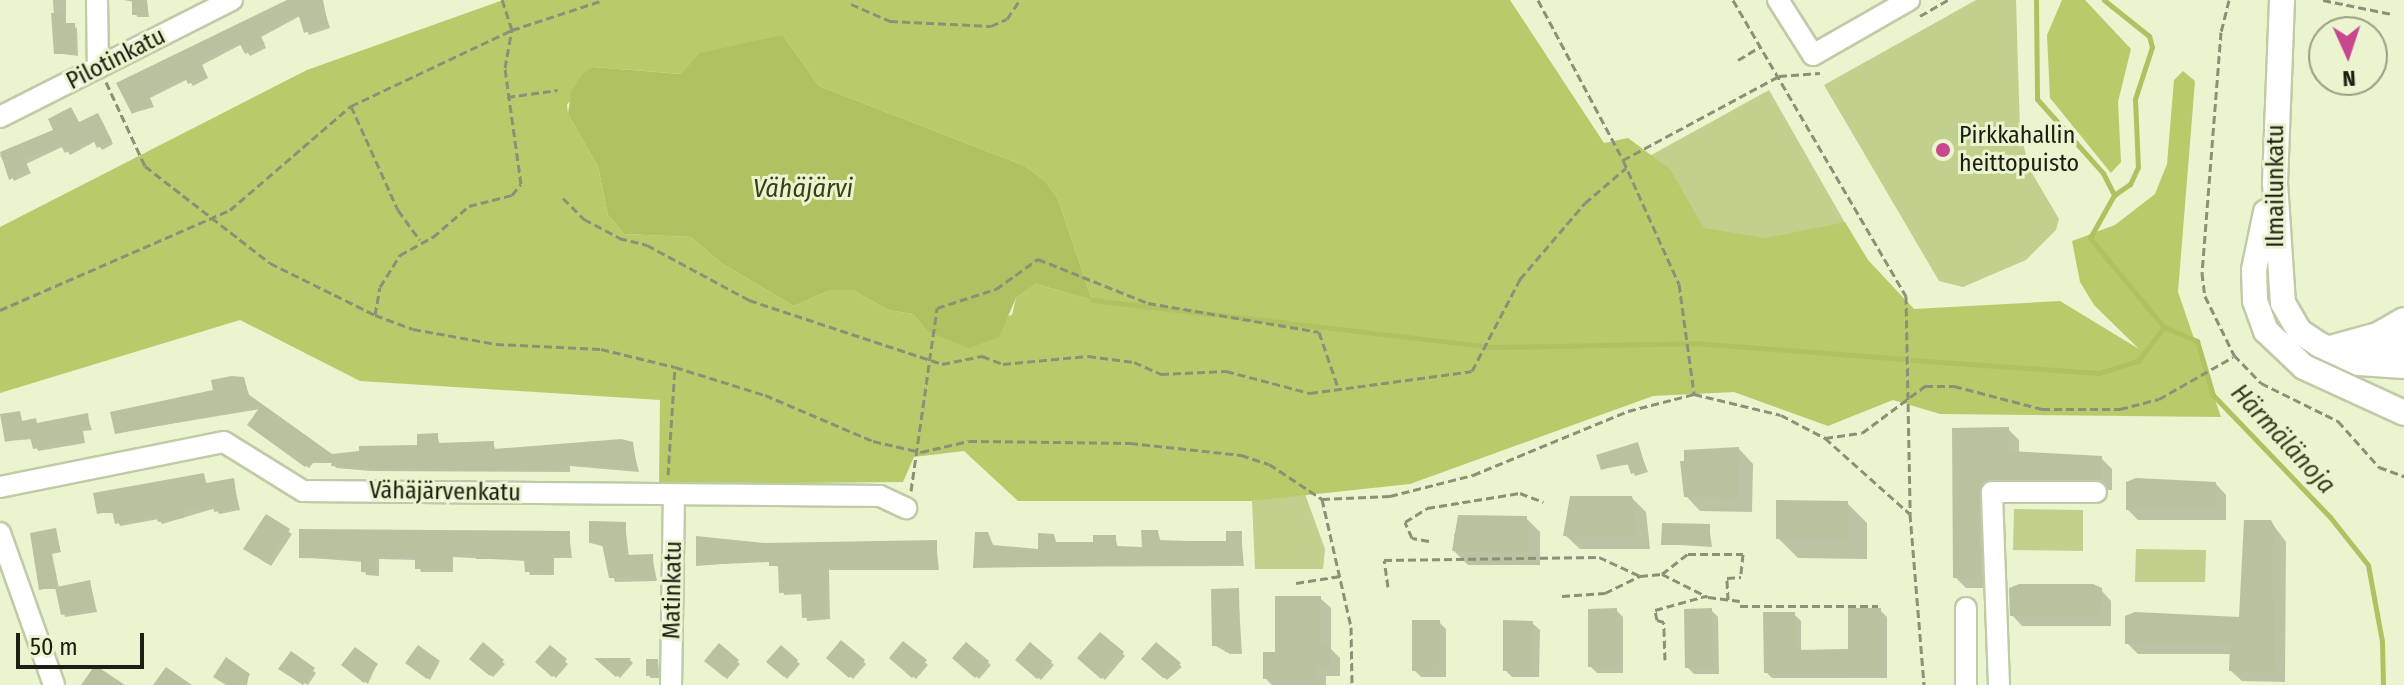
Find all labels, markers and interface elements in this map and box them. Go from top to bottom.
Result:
north arrow [2308,16,2388,96]
street label: Pilotinkatu [62,22,170,96]
text: N [2342,65,2356,92]
place label: Pirkkahallin heittopuisto [1959,122,2079,178]
street label: Ilmailunkatu [2262,124,2290,248]
marker: Pirkkahallin heittopuisto [1934,141,1952,159]
water label: Vähäjärvi [753,173,853,205]
water label: Härmälänoja [2224,378,2342,500]
street label: Vähäjärvenkatu [369,476,521,508]
street label: Matinkatu [658,541,688,639]
scale bar [20,617,148,667]
text: 50 m [30,633,78,661]

